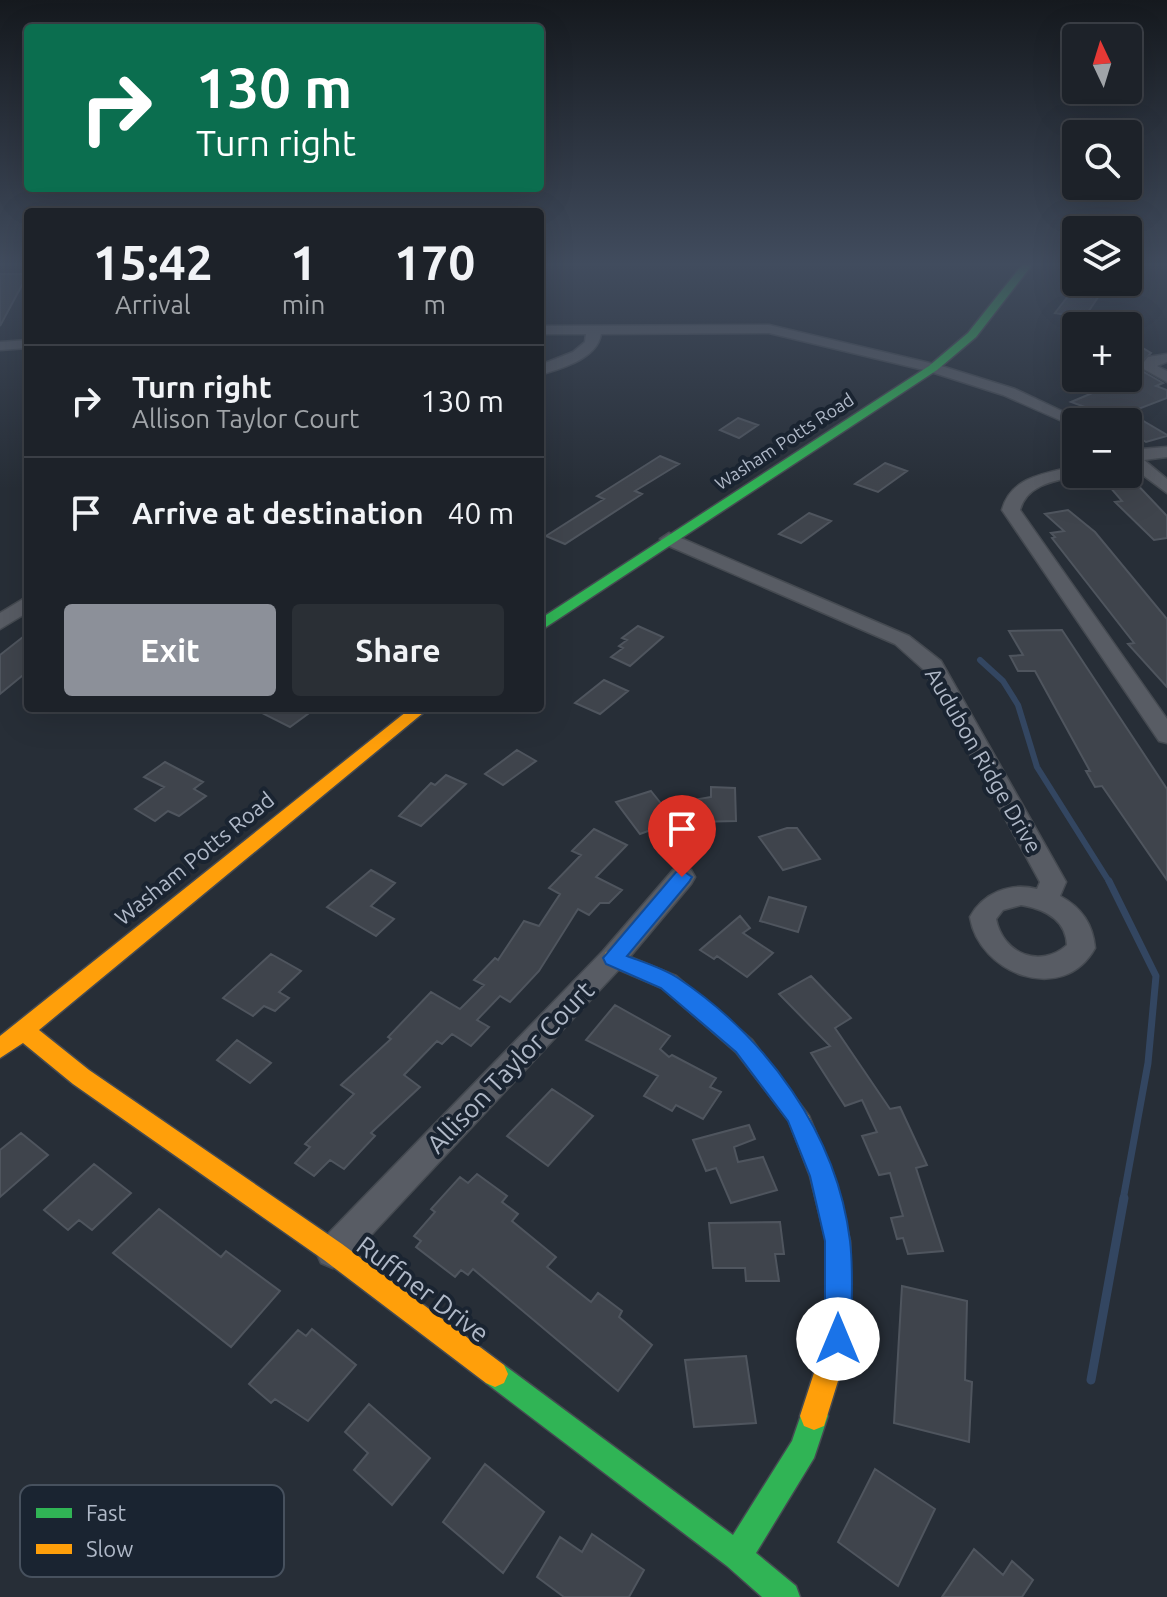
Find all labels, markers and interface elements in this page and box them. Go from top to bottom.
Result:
north arrow [1062,24,1142,104]
map controls [1062,24,1142,488]
icon: right [64,56,168,160]
text: 130 m [196,56,352,119]
button: search [1062,120,1142,200]
text: Turn right [196,122,356,163]
button: layers [1062,216,1142,296]
text: 15:42 [93,235,213,289]
text: 1 [290,235,317,289]
text: 170 [394,235,475,289]
text: Arrival [115,290,191,319]
text: min [282,290,325,319]
text: m [423,290,446,319]
button: + [1062,312,1142,392]
text: Turn right [132,370,272,404]
icon: right [64,379,108,423]
text: 130 m [420,384,504,418]
street label: Washam Potts Road [711,389,857,493]
text: Allison Taylor Court [132,404,359,433]
button: − [1062,408,1142,488]
icon: arrive [64,491,108,535]
text: Arrive at destination [132,496,424,530]
text: 40 m [448,496,514,530]
button: Exit [64,604,276,696]
button: Share [292,604,504,696]
street label: Audubon Ridge Drive [921,663,1047,857]
street label: Washam Potts Road [110,786,278,930]
pin [648,795,716,877]
icon: arrive [660,807,704,851]
street label: Allison Taylor Court [421,975,599,1159]
street label: Ruffner Drive [351,1230,495,1348]
position arrow [796,1297,880,1381]
legend [20,1485,284,1577]
text: Fast [86,1500,127,1525]
text: Slow [86,1536,133,1561]

